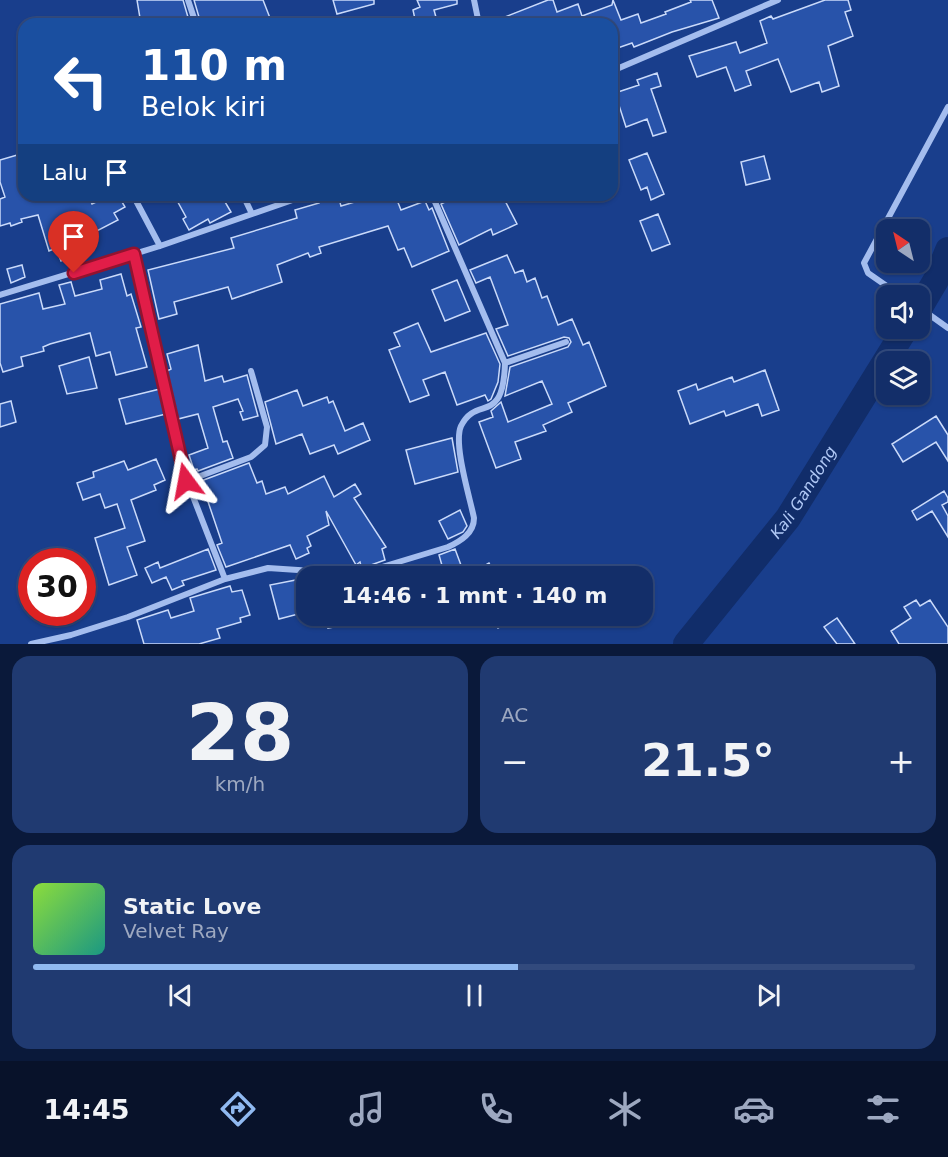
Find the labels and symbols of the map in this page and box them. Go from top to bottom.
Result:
pin [48,211,99,273]
north arrow [876,219,930,273]
water label: Kali Gandong [766,443,840,542]
position arrow [154,449,218,513]
speed limit sign: 30 [18,548,96,626]

